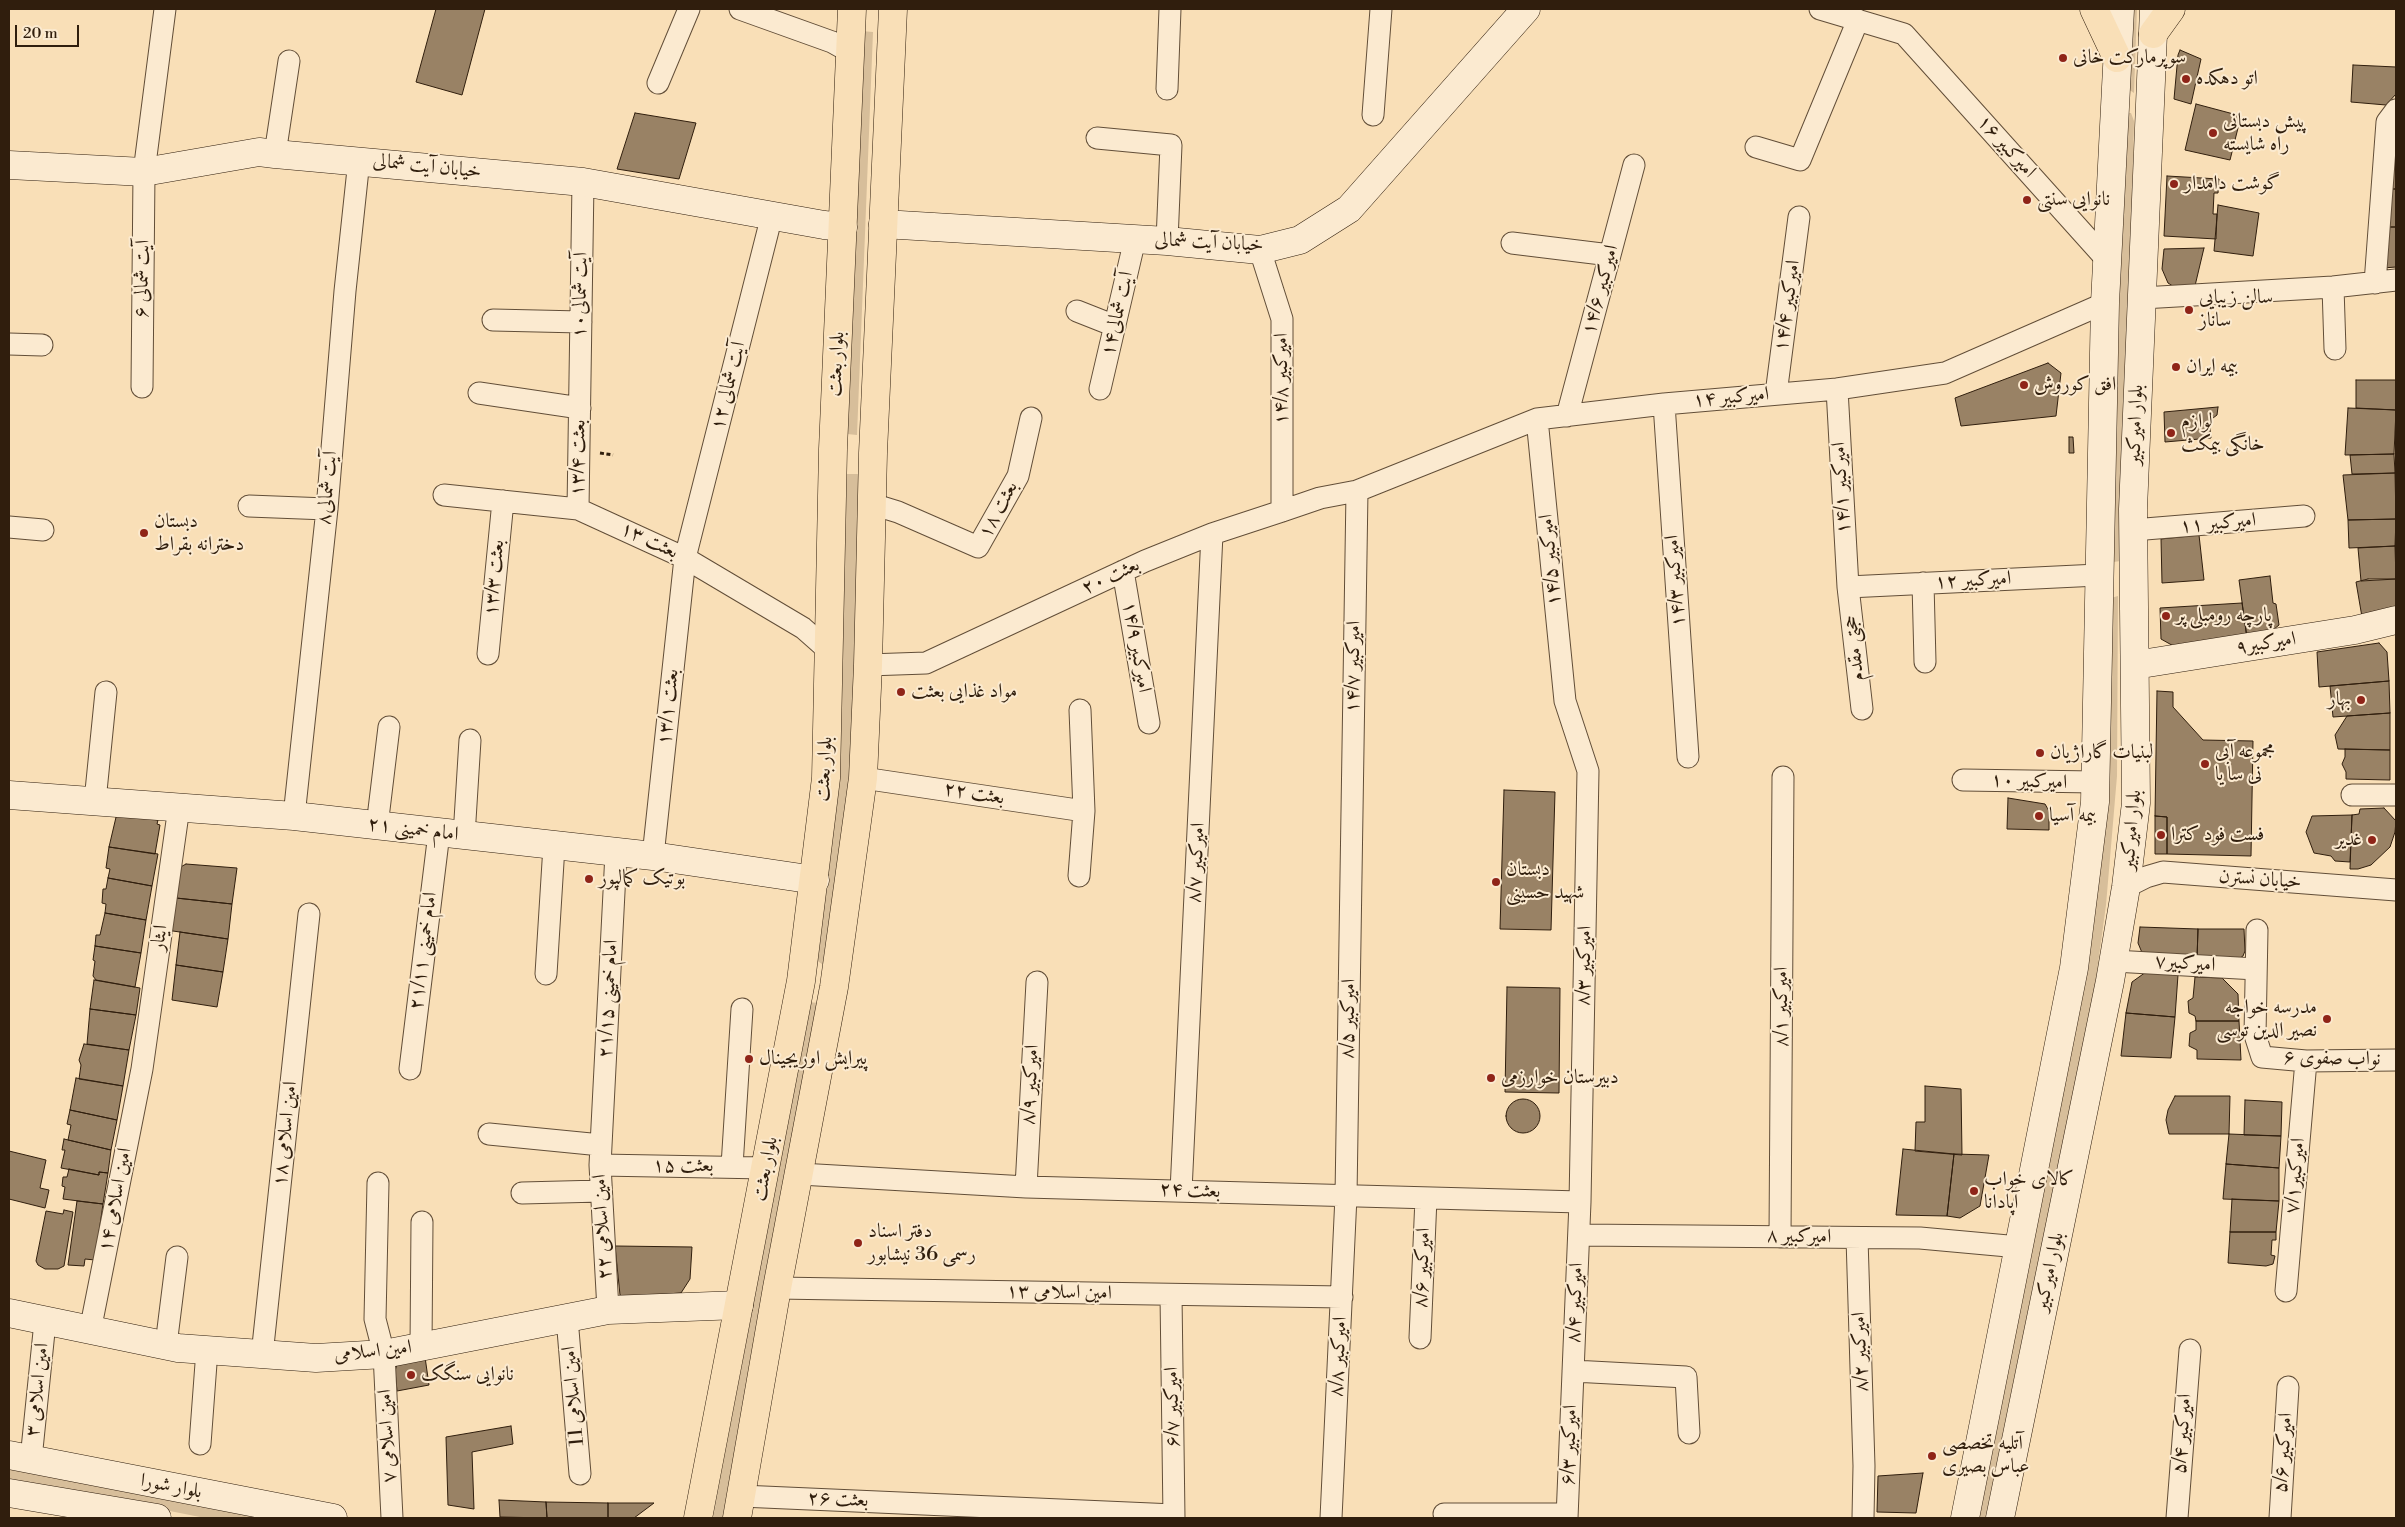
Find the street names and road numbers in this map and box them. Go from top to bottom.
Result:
street label: امیرکبیر ۱۶ [1971,110,2041,184]
street label: خیابان آیت شمالی [371,149,483,185]
street label: خیابان آیت شمالی [1154,228,1264,258]
street label: آیت شمالی ۶ [130,240,156,318]
street label: امیرکبیر ۱۴/۶ [1577,242,1625,338]
street label: آیت شمالی۱۰ [568,252,594,338]
street label: امیرکبیر ۱۴/۴ [1770,259,1806,353]
street label: آیت شمالی۱۴ [1097,269,1139,359]
street label: بلوار بعثت [823,331,851,397]
street label: امیرکبیر ۱۴/۸ [1270,333,1294,425]
street label: آیت شمالی ۱۲ [706,339,752,433]
street label: امیرکبیر ۱۴ [1692,383,1770,413]
street label: بلوار امیرکبیر [2123,384,2149,466]
street label: بعثت ۱۳/۴ [566,419,592,497]
street label: امیرکبیر ۱۴/۱ [1828,441,1856,535]
street label: آیت شمالی۸ [313,450,343,526]
street label: بعثت ۱۸ [974,477,1024,543]
street label: امیرکبیر ۱۱ [2179,509,2257,539]
street label: امیرکبیر ۱۴/۵ [1535,513,1567,607]
street label: بعثت ۱۳ [616,517,682,565]
street label: امیرکبیر ۱۴/۳ [1661,534,1691,628]
street label: بعثت ۱۳/۳ [480,539,510,617]
street label: بعثت ۲۰ [1078,553,1144,601]
street label: امیرکبیر ۱۲ [1934,567,2012,595]
street label: امیرکبیر ۱۴/۹ [1116,599,1156,695]
street label: حجتی مقدم [1839,613,1871,683]
street label: امیرکبیر ۱۴/۷ [1341,621,1367,713]
street label: امیرکبیر۹ [2234,627,2298,661]
street label: بعثت ۱۳/۱ [653,668,685,746]
street label: بلوار بعثت [811,736,839,802]
street label: امیرکبیر ۱۰ [1990,769,2068,795]
street label: بعثت ۲۲ [942,777,1006,811]
street label: بلوار امیرکبیر [2117,789,2147,871]
street label: امام خمینی ۲۱ [366,813,460,847]
street label: امیرکبیر ۸/۷ [1183,822,1211,904]
street label: خیابان نسترن [2218,865,2302,895]
street label: امام خمینی ۲۱/۱۱ [405,891,443,1011]
street label: ایثار [146,923,174,953]
street label: امیرکبیر ۸/۳ [1572,926,1598,1006]
street label: امام خمینی ۲۱/۱۵ [594,939,624,1059]
street label: امیرکبیر۷ [2154,950,2216,978]
street label: امیرکبیر ۸/۱ [1770,967,1794,1047]
street label: امیرکبیر ۸/۵ [1336,979,1362,1059]
street label: امیرکبیر ۸/۹ [1017,1044,1045,1126]
street label: نواب صفوی ۶ [2283,1046,2381,1072]
street label: امین اسلامی ۱۸ [269,1080,303,1188]
street label: بلوار بعثت [748,1135,784,1203]
street label: امیرکبیر۷/۱ [2281,1137,2311,1215]
street label: امین اسلامی ۱۴ [94,1146,138,1254]
street label: بعثت ۱۵ [652,1154,714,1178]
street label: امین اسلامی ۲۲ [588,1174,618,1280]
street label: بعثت ۲۴ [1159,1178,1221,1204]
street label: امیرکبیر ۸ [1766,1224,1832,1250]
street label: امیرکبیر ۸/۶ [1410,1227,1436,1309]
street label: بلوار امیرکبیر [2030,1230,2070,1314]
street label: امیرکبیر ۸/۴ [1563,1262,1589,1344]
street label: امین اسلامی ۱۳ [1006,1280,1112,1306]
street label: امیرکبیر ۸/۲ [1848,1311,1874,1393]
street label: امیرکبیر ۸/۸ [1325,1316,1353,1398]
street label: امین اسلامی [333,1336,413,1368]
street label: امین اسلامی ۳ [21,1342,55,1438]
street label: امین اسلامی 11 [558,1345,590,1447]
street label: امیرکبیر ۶/۷ [1160,1367,1186,1447]
street label: امین اسلامی ۷ [374,1388,402,1484]
street label: امیرکبیر ۵/۴ [2168,1393,2198,1475]
street label: امیرکبیر ۶/۳ [1557,1404,1583,1486]
street label: امیرکبیر ۵/۶ [2269,1412,2299,1494]
street label: بلوار شورا [138,1469,204,1505]
street label: بعثت ۲۶ [807,1487,869,1513]

